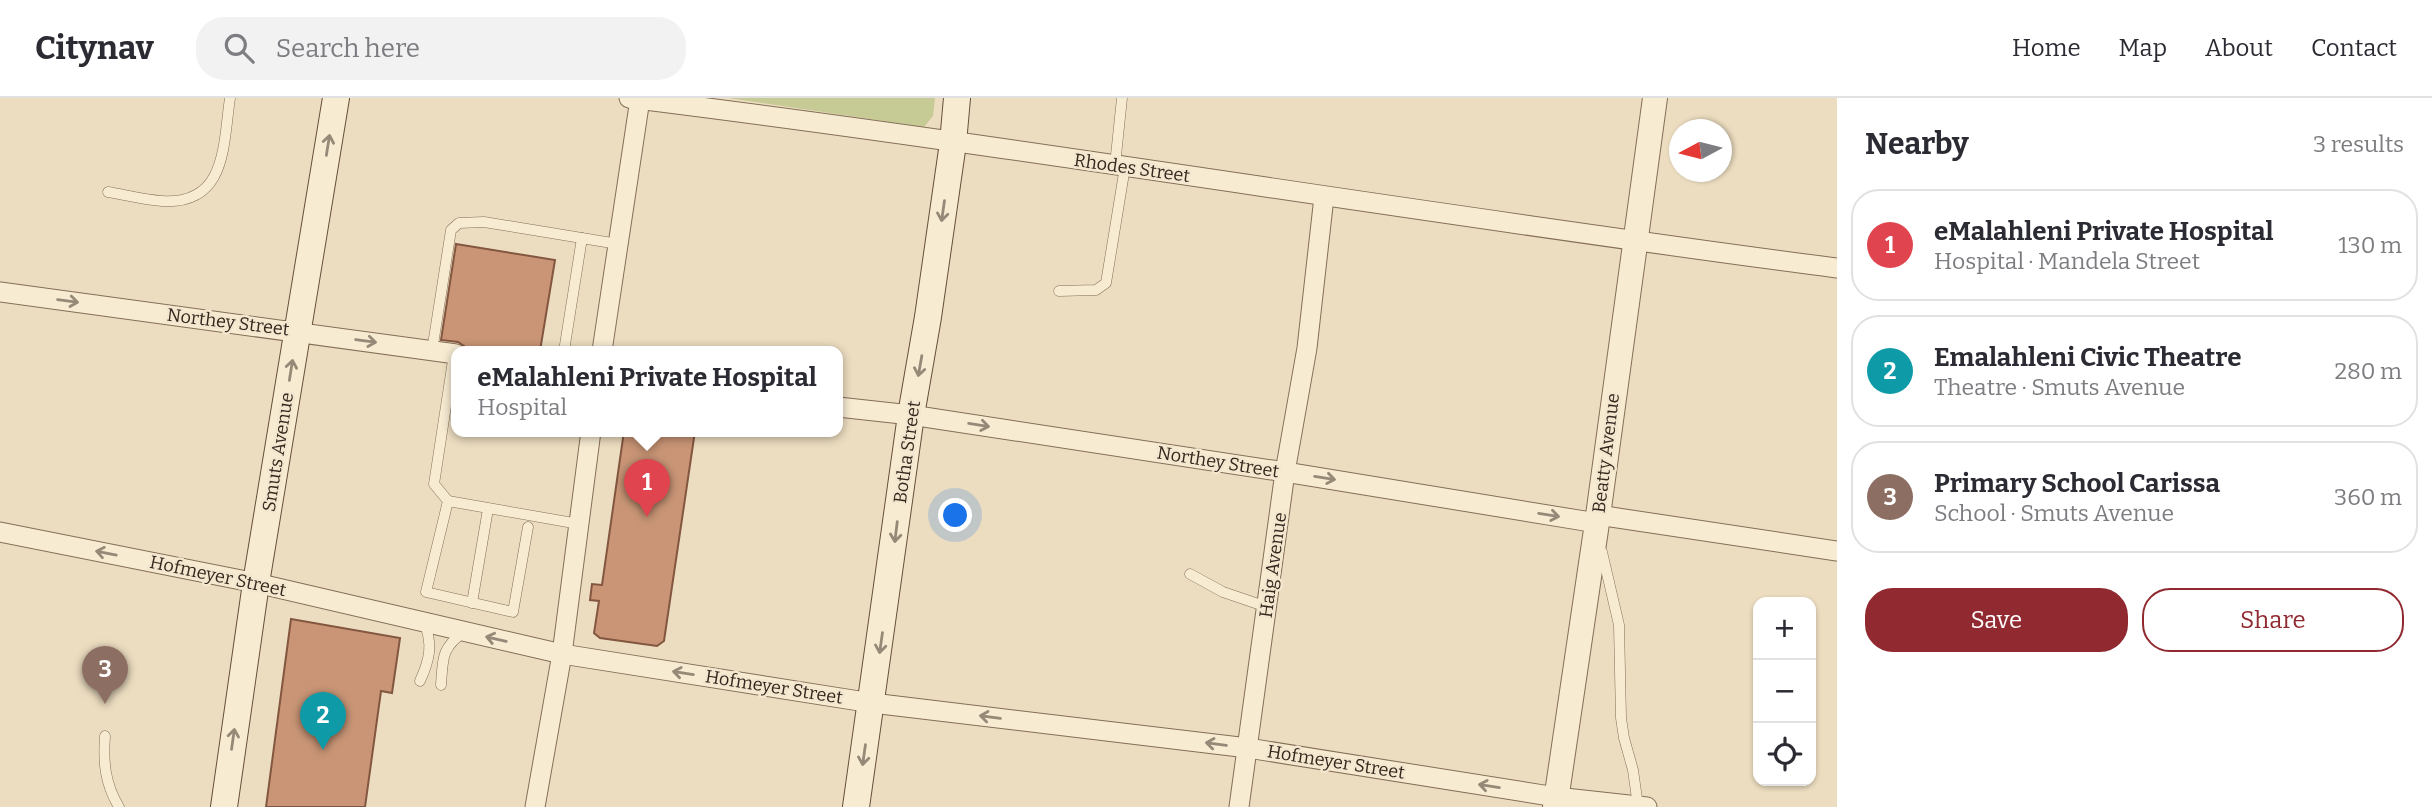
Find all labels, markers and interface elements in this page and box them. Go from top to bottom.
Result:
search box [196,17,686,80]
text: Citynav [35,28,154,68]
icon: search [220,29,258,67]
text: Search here [276,33,420,64]
text: Home [2012,34,2081,62]
text: Map [2119,34,2167,62]
text: About [2205,34,2273,62]
text: Contact [2311,34,2397,62]
north arrow [1669,119,1732,182]
text: Nearby [1865,126,1969,162]
text: 3 results [2313,130,2404,158]
one-way arrow [322,134,335,157]
street label: Rhodes Street [1073,149,1192,187]
one-way arrow [936,199,949,222]
text: eMalahleni Private Hospital [1934,216,2274,247]
text: 1 [1885,231,1895,259]
text: 130 m [2338,231,2402,259]
text: Hospital · Mandela Street [1934,247,2200,275]
one-way arrow [56,295,79,308]
street label: Northey Street [166,304,291,340]
one-way arrow [354,335,377,348]
text: Emalahleni Civic Theatre [1934,342,2241,373]
popup [451,346,843,437]
one-way arrow [912,354,926,377]
text: 2 [1884,357,1896,385]
text: 280 m [2334,357,2402,385]
one-way arrow [285,359,298,381]
text: eMalahleni Private Hospital [477,362,817,393]
text: Theatre · Smuts Avenue [1934,373,2185,401]
street label: Smuts Avenue [258,391,298,513]
street label: Beatty Avenue [1588,392,1624,514]
text: Hospital [477,393,567,421]
street label: Botha Street [889,399,925,505]
one-way arrow [967,419,989,432]
street label: Northey Street [1155,441,1281,483]
pin: 1 [624,459,670,517]
text: Primary School Carissa [1934,468,2220,499]
one-way arrow [1313,472,1335,485]
text: 3 [1883,483,1897,511]
text: 360 m [2334,483,2402,511]
your location [938,498,972,532]
text: School · Smuts Avenue [1934,499,2174,527]
one-way arrow [1537,509,1560,522]
street label: Haig Avenue [1255,511,1291,619]
one-way arrow [889,520,902,542]
one-way arrow [95,546,118,560]
street label: Hofmeyer Street [148,551,289,601]
button: Save [1865,588,2128,652]
button: Share [2142,588,2404,652]
map controls [1753,597,1816,786]
button: + [1753,597,1816,660]
one-way arrow [485,631,507,644]
one-way arrow [874,631,887,654]
pin: 3 [82,646,128,704]
button: − [1753,660,1816,723]
street label: Hofmeyer Street [704,665,845,709]
one-way arrow [672,666,695,679]
pin: 2 [300,692,346,750]
one-way arrow [979,710,1002,723]
button: locate [1753,723,1816,786]
one-way arrow [227,729,240,751]
one-way arrow [1205,737,1228,750]
street label: Hofmeyer Street [1266,740,1407,784]
one-way arrow [857,743,870,766]
one-way arrow [1478,779,1501,792]

